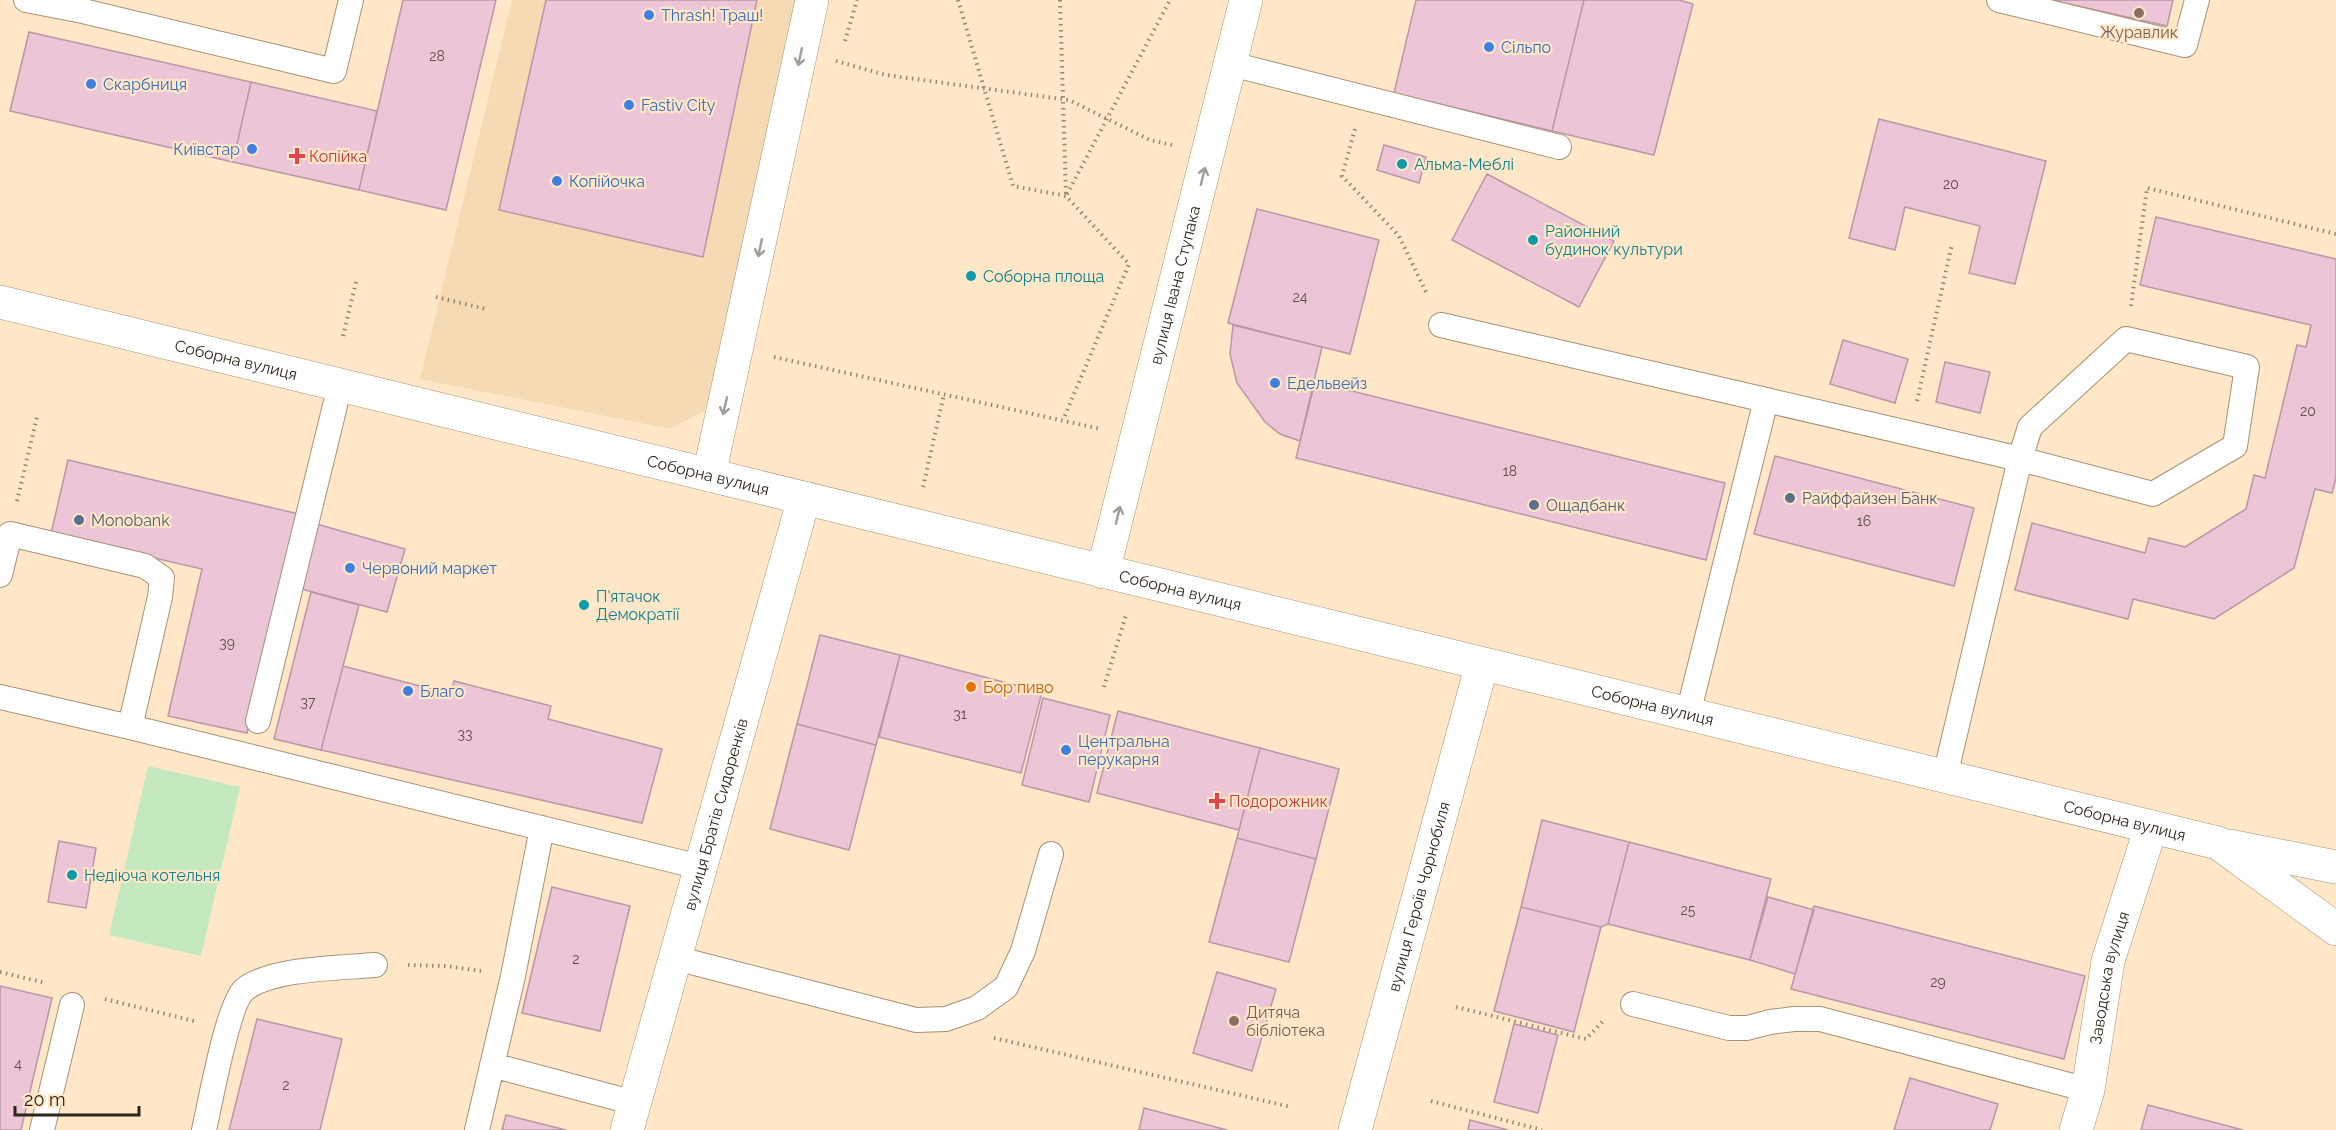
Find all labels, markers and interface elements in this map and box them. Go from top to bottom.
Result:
place label: Thrash! Траш! [661,6,763,25]
marker: Журавлик [2132,6,2146,20]
marker: Thrash! Траш! [642,8,656,22]
place label: Журавлик [2100,23,2178,42]
place label: Сільпо [1501,38,1551,57]
marker: Сільпо [1482,40,1496,54]
one-way arrow [794,47,805,66]
house number: 28 [429,48,445,64]
place label: Скарбниця [103,75,187,94]
marker: Скарбниця [84,77,98,91]
place label: Fastiv City [641,96,716,115]
marker: Fastiv City [622,98,636,112]
place label: Київстар [173,140,240,159]
marker: Київстар [245,142,259,156]
place label: Копійка [309,147,367,166]
marker: Копійка [290,149,304,163]
place label: Альма-Меблі [1414,155,1514,174]
marker: Альма-Меблі [1395,157,1409,171]
one-way arrow [1197,167,1209,186]
place label: Копійочка [569,172,645,191]
marker: Копійочка [550,174,564,188]
house number: 20 [1943,176,1959,192]
street label: вулиця Івана Ступака [1146,204,1204,366]
place label: Районний будинок культури [1545,222,1683,259]
marker: Районний будинок культури [1526,233,1540,247]
one-way arrow [753,238,765,257]
place label: Соборна площа [983,267,1104,286]
marker: Соборна площа [964,269,978,283]
house number: 24 [1293,289,1308,305]
street label: Соборна вулиця [173,336,299,384]
place label: Едельвейз [1287,374,1367,393]
marker: Едельвейз [1268,376,1282,390]
one-way arrow [719,396,730,415]
house number: 20 [2300,403,2316,419]
street label: Соборна вулиця [645,451,771,499]
house number: 18 [1503,463,1517,479]
place label: Райффайзен Банк [1802,489,1938,508]
marker: Райффайзен Банк [1783,491,1797,505]
place label: Ощадбанк [1546,496,1625,515]
marker: Ощадбанк [1527,498,1541,512]
one-way arrow [1112,506,1124,525]
place label: Monobank [91,511,170,530]
marker: Monobank [72,513,86,527]
house number: 16 [1857,513,1871,529]
place label: Червоний маркет [362,559,497,578]
marker: Червоний маркет [343,561,357,575]
street label: Соборна вулиця [1117,566,1243,614]
place label: П'ятачок Демократії [596,587,680,624]
marker: П'ятачок Демократії [577,598,591,612]
house number: 39 [219,635,235,651]
place label: Бор пиво [983,678,1054,697]
marker: Бор пиво [964,680,978,694]
street label: Соборна вулиця [1589,681,1716,730]
place label: Благо [420,682,464,701]
marker: Благо [401,684,415,698]
house number: 37 [301,694,316,710]
house number: 31 [953,706,967,722]
street label: вулиця Братів Сидоренків [680,716,752,912]
house number: 33 [458,726,472,742]
place label: Центральна перукарня [1078,732,1170,769]
marker: Центральна перукарня [1059,743,1073,757]
place label: Подорожник [1229,792,1328,811]
marker: Подорожник [1210,794,1224,808]
street label: Соборна вулиця [2061,797,2188,845]
street label: вулиця Героїв Чорнобиля [1384,800,1454,994]
place label: Недіюча котельня [84,866,220,885]
marker: Недіюча котельня [65,868,79,882]
house number: 25 [1681,902,1696,918]
street label: Заводська вулиця [2086,909,2133,1046]
house number: 2 [572,951,580,967]
house number: 29 [1930,974,1946,990]
place label: Дитяча бібліотека [1246,1003,1325,1040]
marker: Дитяча бібліотека [1227,1014,1241,1028]
house number: 4 [14,1056,22,1072]
house number: 2 [282,1077,290,1093]
scale bar [15,1079,140,1117]
text: 20 m [24,1089,66,1110]

